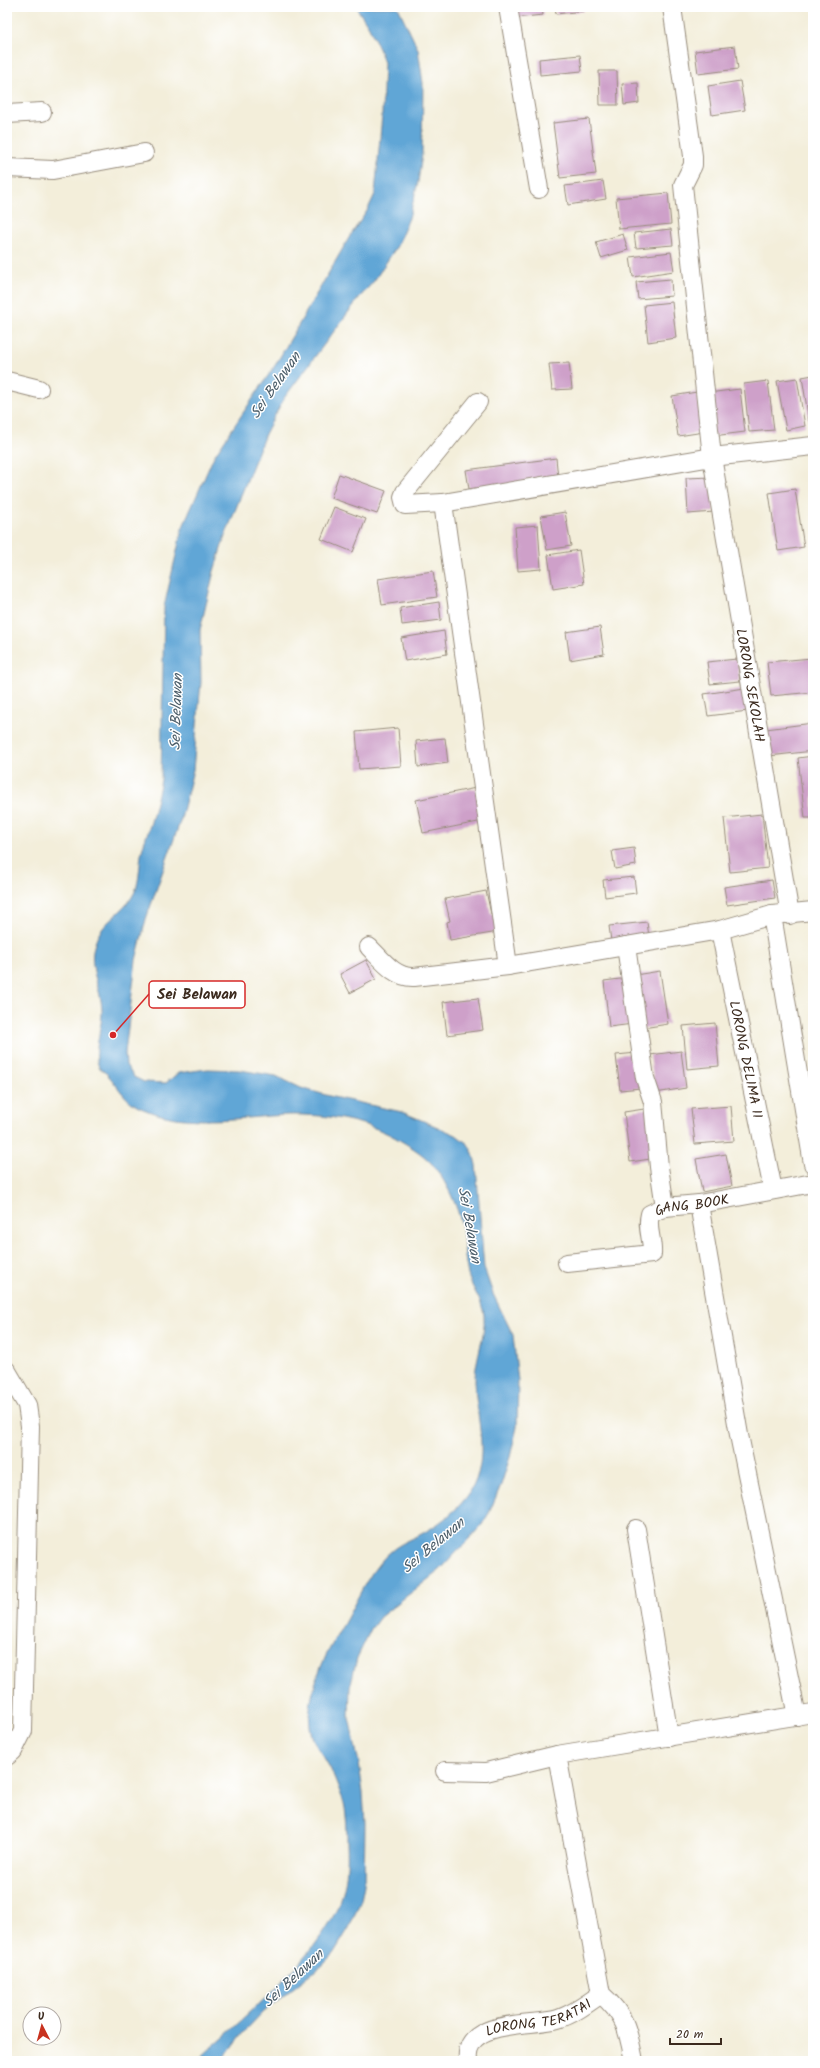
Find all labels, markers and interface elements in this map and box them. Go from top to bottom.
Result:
water label: Sei Belawan [244,347,308,424]
street label: LORONG SEKOLAH [729,627,770,744]
water label: Sei Belawan [164,672,190,751]
callout: Sei Belawan [149,981,245,1008]
text: Sei Belawan [157,983,237,1007]
street label: LORONG DELIMA II [723,999,768,1120]
water label: Sei Belawan [451,1185,488,1266]
street label: GANG BOOK [651,1189,731,1222]
water label: Sei Belawan [397,1511,471,1580]
water label: Sei Belawan [258,1943,331,2014]
street label: LORONG TERATAI [482,1994,597,2043]
north arrow [22,2006,62,2046]
text: U [37,2008,46,2026]
scale bar [670,2020,721,2046]
text: 20 m [676,2025,704,2044]

